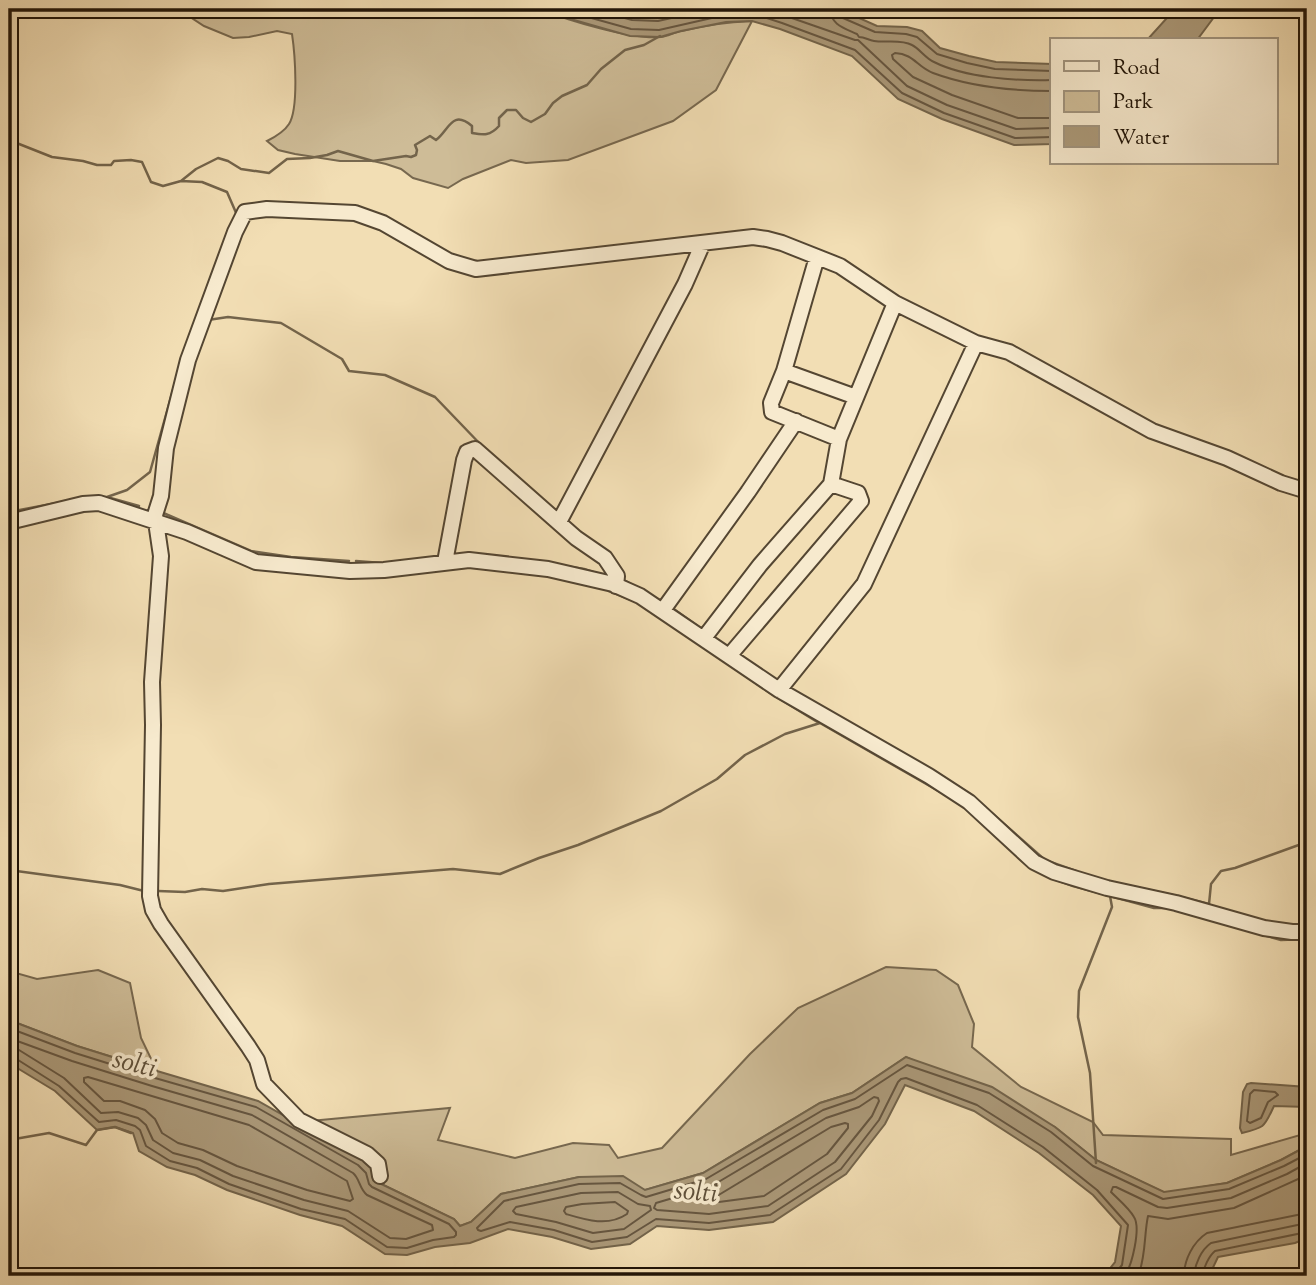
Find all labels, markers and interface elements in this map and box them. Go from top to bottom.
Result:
legend [1050,38,1278,164]
text: Road [1113,54,1160,84]
text: Park [1113,88,1154,118]
text: Water [1113,124,1170,154]
water label: solti [108,1040,160,1090]
water label: solti [672,1171,719,1215]

